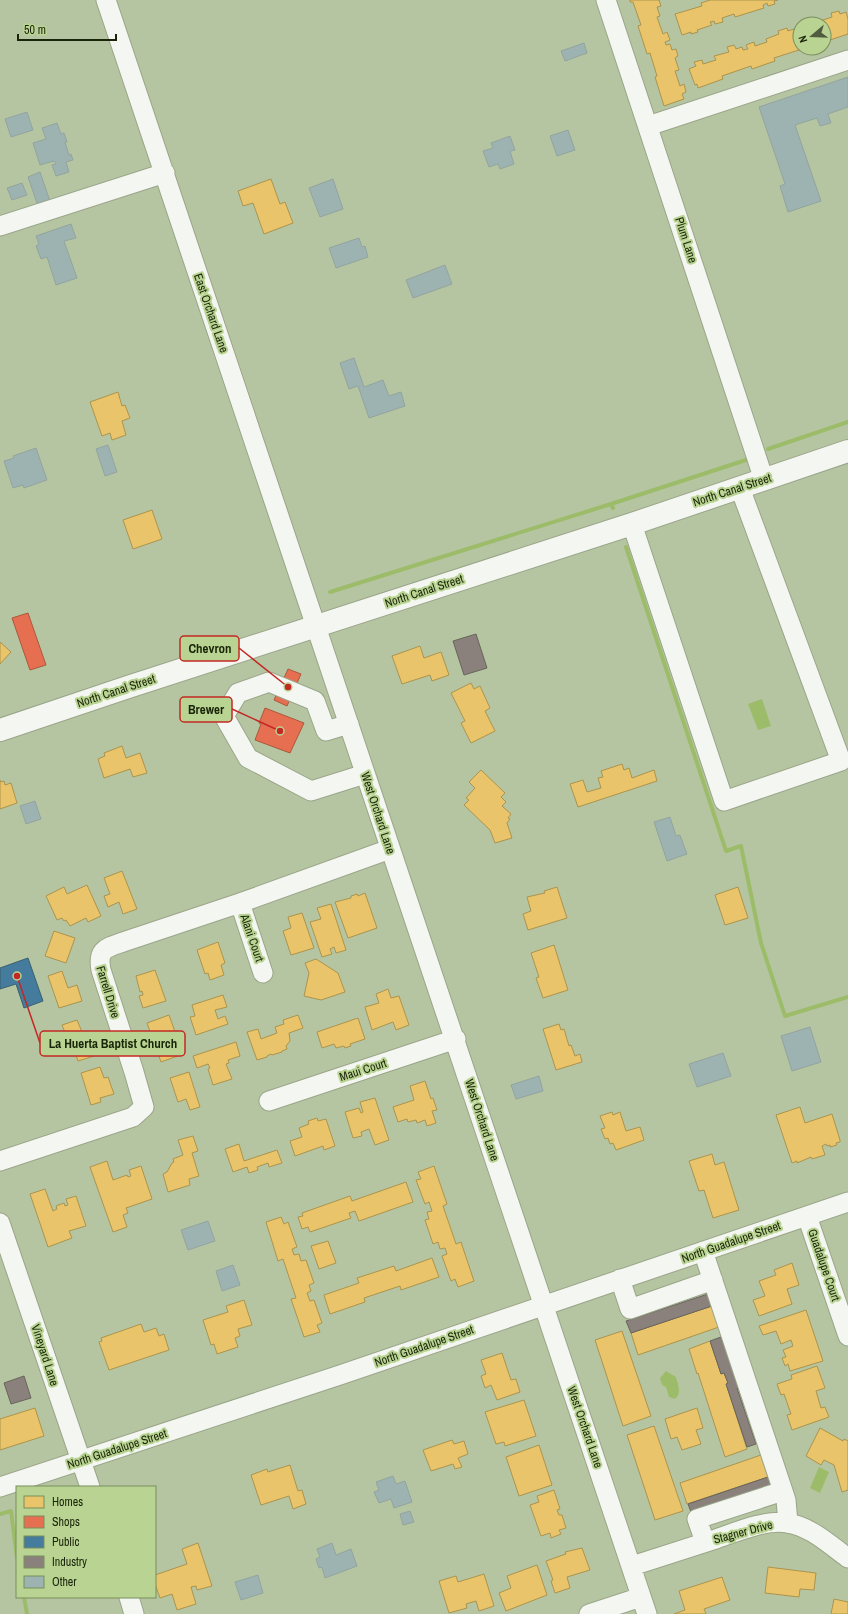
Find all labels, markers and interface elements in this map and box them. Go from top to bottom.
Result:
scale bar [18,16,116,42]
north arrow [792,16,832,56]
text: 50 m [24,22,46,38]
text: N [795,34,810,45]
street label: Plum Lane [671,215,701,265]
street label: East Orchard Lane [190,271,232,355]
street label: North Canal Street [691,470,773,510]
street label: North Canal Street [383,571,465,611]
callout: Chevron [180,636,239,661]
text: Chevron [188,640,232,657]
street label: North Canal Street [75,671,157,711]
callout: Brewer [180,697,232,722]
text: Brewer [188,701,225,718]
street label: West Orchard Lane [357,770,399,856]
street label: Alani Court [236,911,268,964]
street label: Farrell Drive [93,964,123,1020]
callout: La Huerta Baptist Church [40,1031,185,1056]
text: La Huerta Baptist Church [49,1035,177,1052]
street label: Maui Court [337,1055,389,1085]
street label: West Orchard Lane [461,1077,503,1163]
street label: North Guadalupe Street [679,1217,783,1266]
street label: Guadalupe Court [804,1227,844,1303]
street label: North Guadalupe Street [372,1321,476,1370]
street label: Vineyard Lane [28,1322,62,1388]
street label: West Orchard Lane [564,1384,606,1470]
street label: North Guadalupe Street [65,1425,169,1473]
legend [16,1486,156,1598]
text: Homes [52,1494,83,1510]
text: Shops [52,1514,80,1530]
street label: Stagner Drive [712,1516,774,1548]
text: Public [52,1534,79,1550]
text: Industry [52,1554,87,1570]
text: Other [52,1574,77,1590]

